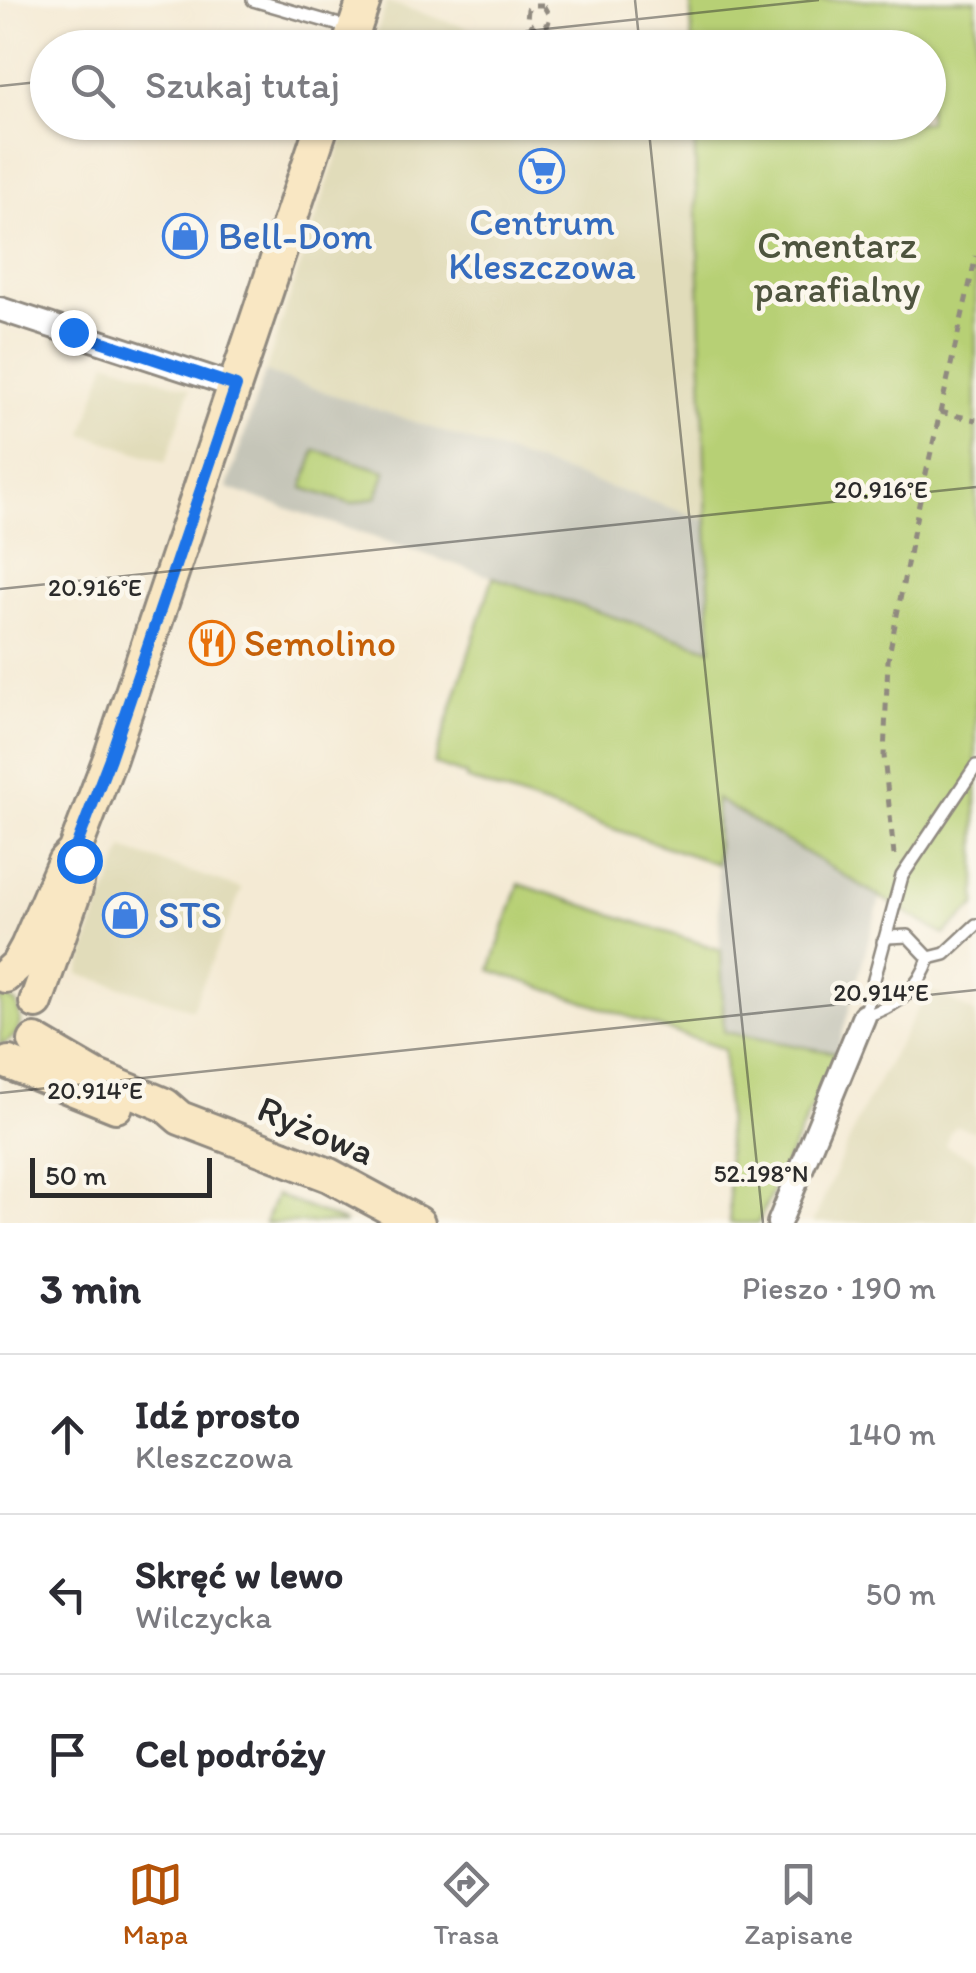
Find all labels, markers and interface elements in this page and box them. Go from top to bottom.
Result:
search box [30,30,946,140]
icon: search [65,58,120,113]
text: Szukaj tutaj [145,62,340,108]
supermarket icon: Centrum Kleszczowa [519,148,565,194]
place label: Centrum Kleszczowa [448,199,636,289]
shop icon: Bell-Dom [162,213,208,259]
place label: Bell-Dom [218,213,373,259]
park label: Cmentarz parafialny [754,222,921,312]
route end [51,310,97,356]
text: 20.916°E [834,474,928,504]
text: 20.916°E [48,572,142,602]
restaurant icon: Semolino [189,620,235,666]
place label: Semolino [244,620,396,666]
route start [57,838,103,884]
shop icon: STS [102,892,148,938]
place label: STS [158,892,222,938]
text: 20.914°E [833,977,929,1007]
text: 20.914°E [47,1075,143,1105]
street label: Ryżowa [251,1085,381,1175]
scale bar [30,1153,212,1198]
text: 50 m [45,1158,107,1192]
text: 52.198°N [713,1158,809,1188]
text: 3 min [40,1263,141,1314]
text: Pieszo · 190 m [742,1269,936,1307]
text: Idź prosto [135,1392,300,1438]
icon: ahead [40,1407,95,1462]
text: 140 m [848,1415,936,1453]
text: Kleszczowa [135,1438,293,1476]
text: Skręć w lewo [135,1552,343,1598]
icon: left [40,1567,95,1622]
text: 50 m [865,1575,936,1613]
text: Wilczycka [135,1598,272,1636]
icon: arrive [40,1727,95,1782]
text: Cel podróży [135,1731,325,1777]
tab: Mapa [123,1857,188,1951]
tab: Trasa [433,1857,499,1951]
tab: Zapisane [745,1857,853,1951]

